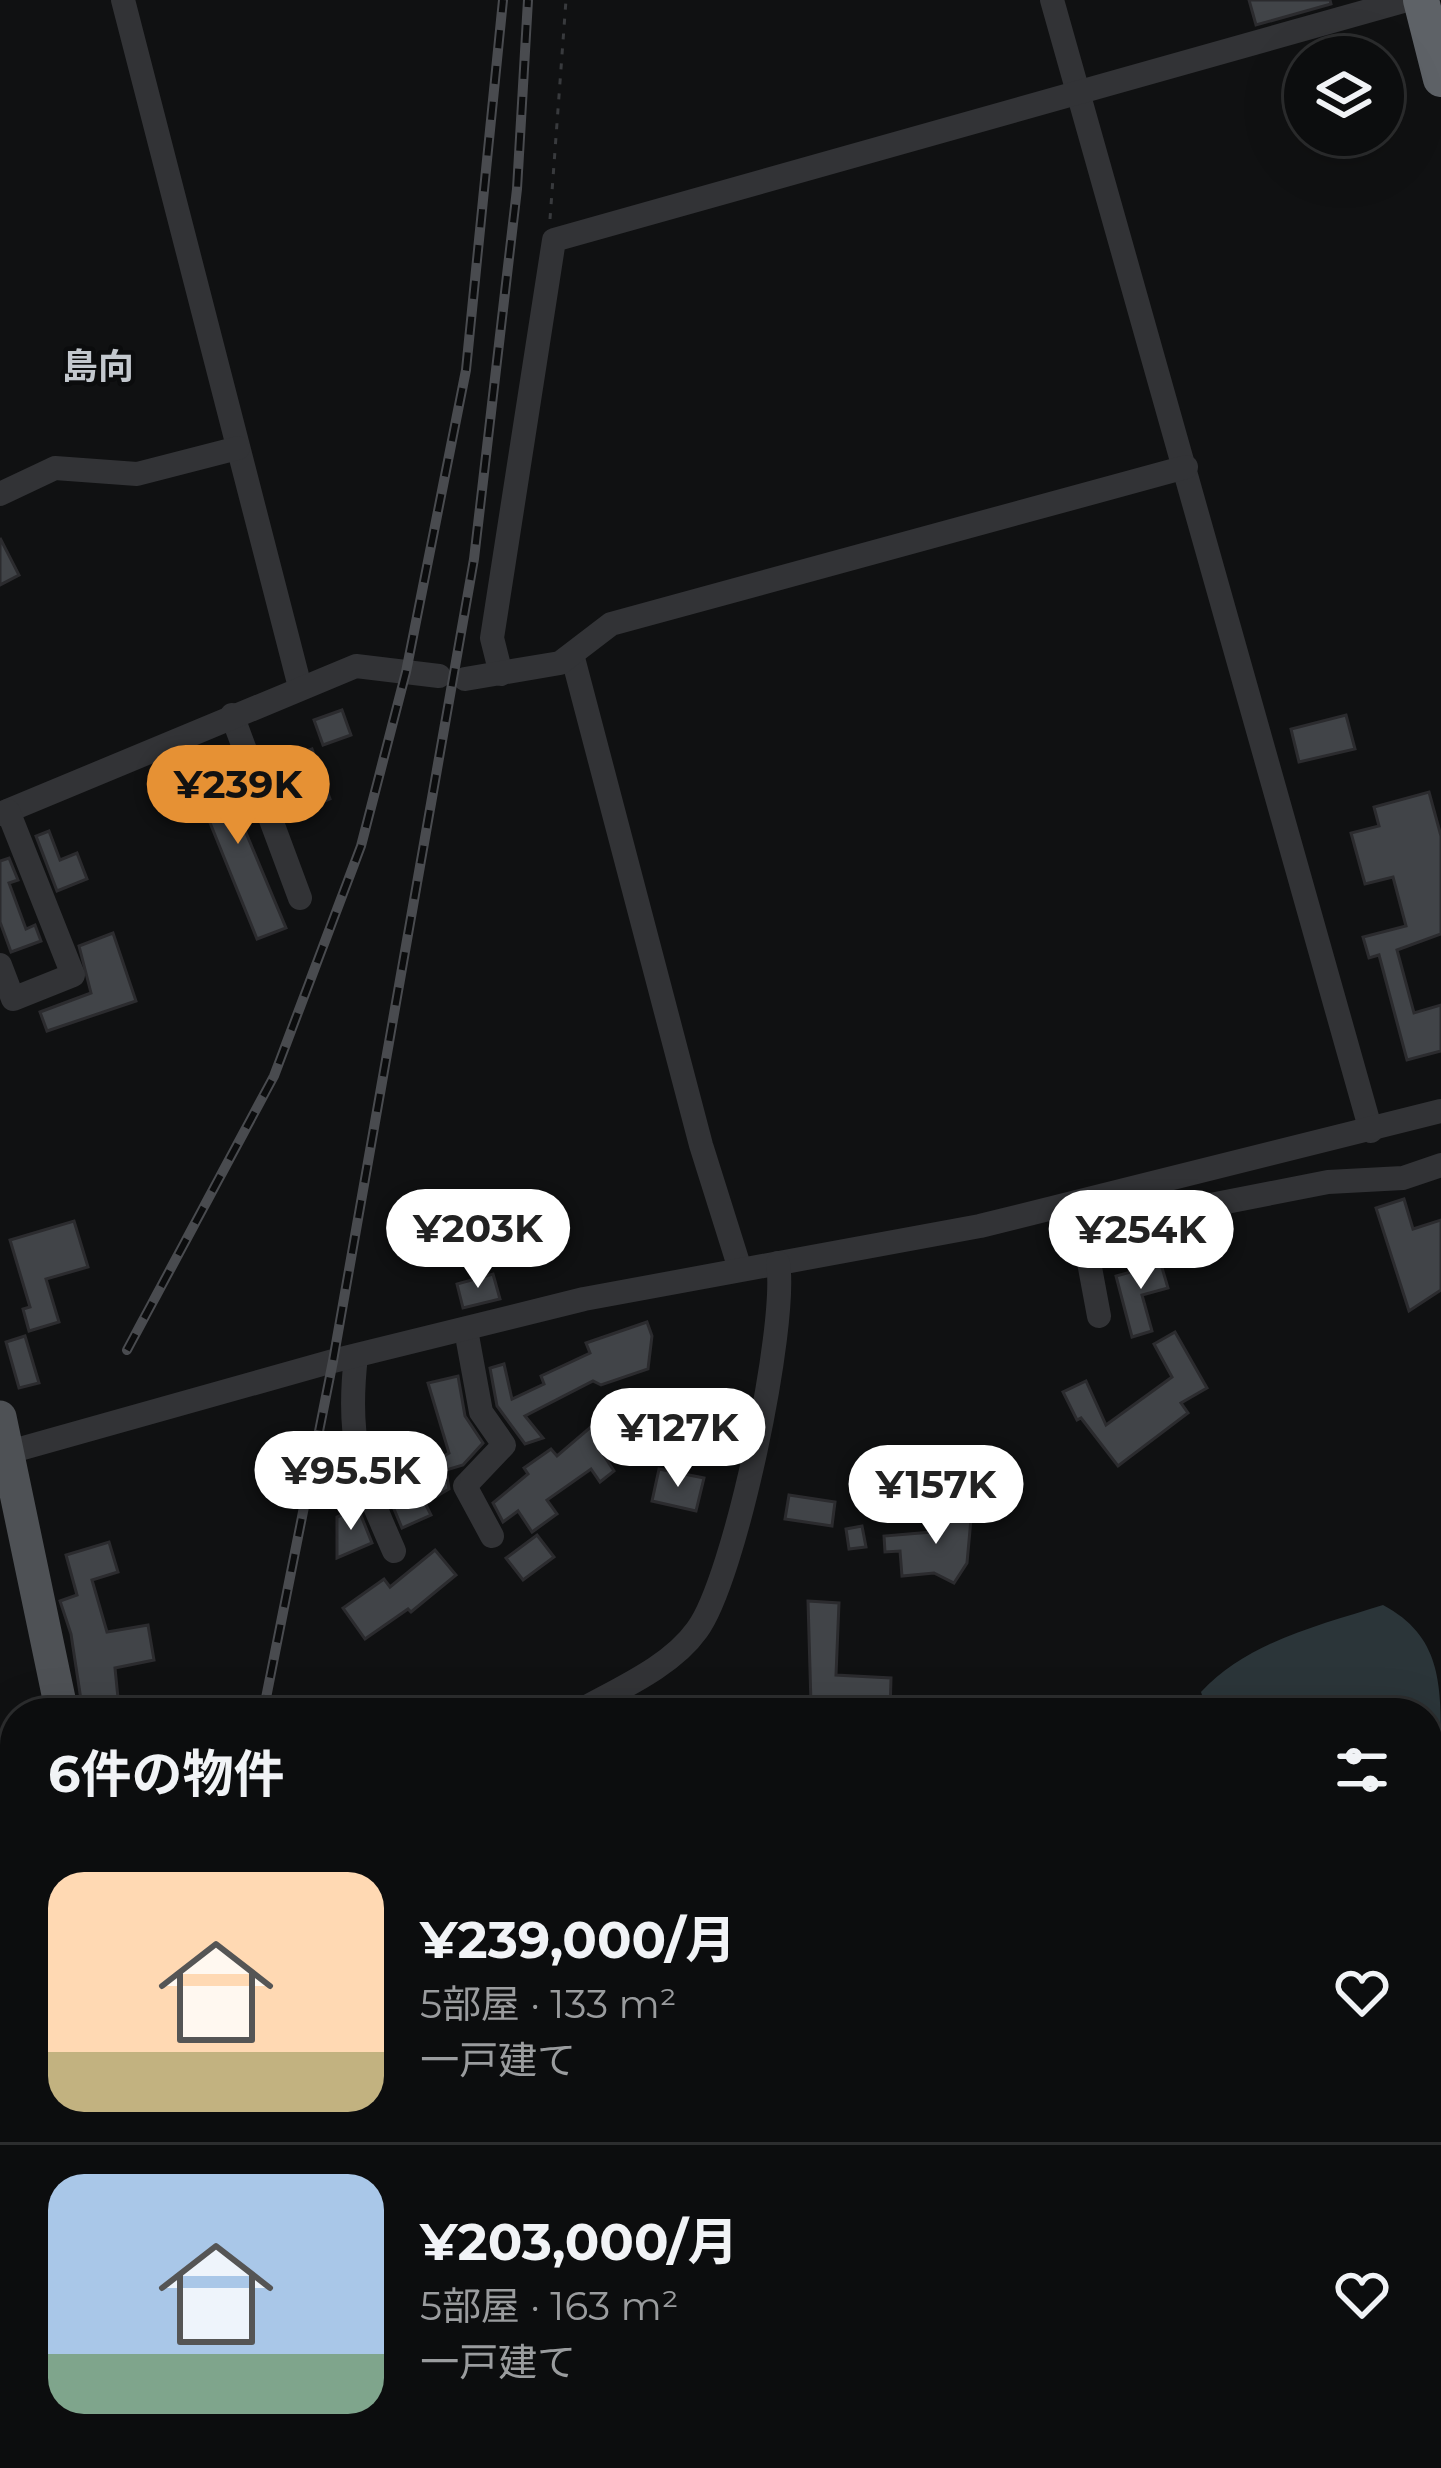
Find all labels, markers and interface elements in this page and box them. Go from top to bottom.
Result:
map controls [1284,36,1404,156]
button: layers [1284,36,1404,156]
district label: 島向 [62,344,134,388]
pin: ¥239K [154,745,322,847]
text: ¥239K [174,760,302,808]
pin: ¥203K [394,1189,562,1291]
pin: ¥254K [1057,1190,1225,1292]
text: ¥203K [413,1204,543,1252]
text: ¥254K [1076,1205,1206,1253]
pin: ¥127K [594,1388,762,1490]
text: ¥127K [617,1403,739,1451]
pin: ¥95.5K [253,1431,449,1533]
pin: ¥157K [852,1445,1020,1547]
text: ¥95.5K [281,1446,421,1494]
text: ¥157K [876,1460,996,1508]
icon: filters [1329,1737,1395,1803]
text: 6件の物件 [48,1743,285,1805]
text: ¥239,000/月 [420,1909,736,1971]
icon: home [144,1920,288,2064]
icon: heart [1329,1959,1395,2025]
text: 5部屋 · 133 m² [420,1980,677,2028]
text: 一戸建て [420,2036,576,2084]
text: ¥203,000/月 [420,2211,739,2273]
icon: home [144,2222,288,2366]
icon: heart [1329,2261,1395,2327]
text: 5部屋 · 163 m² [420,2282,679,2330]
text: 一戸建て [420,2338,576,2386]

